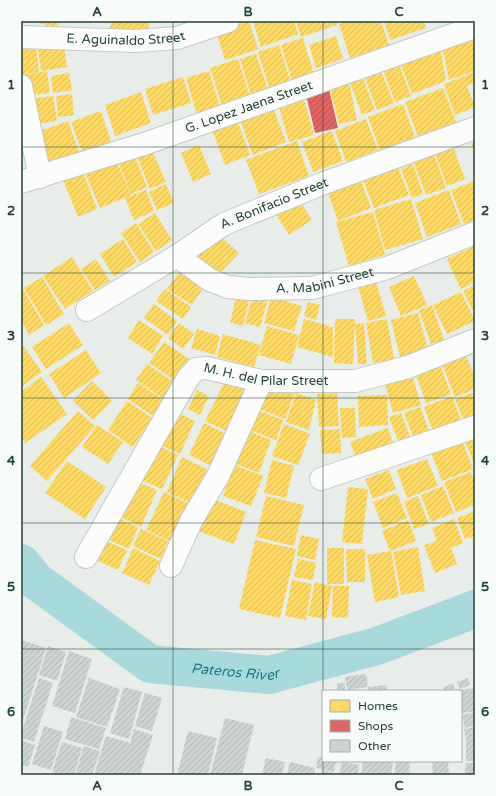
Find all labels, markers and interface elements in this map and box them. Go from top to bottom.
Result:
text: A [92,4,102,20]
text: B [243,4,253,20]
text: C [394,4,404,20]
street label: E. Aguinaldo Street [66,28,188,49]
text: 1 [7,77,15,93]
street label: G. Lopez Jaena Street [183,77,315,137]
text: 1 [481,77,489,93]
street label: A. Bonifacio Street [218,174,330,233]
text: 2 [7,203,15,219]
text: 2 [481,203,489,219]
street label: A. Mabini Street [276,264,376,297]
text: 3 [7,328,15,344]
text: 3 [481,328,489,344]
street label: M. H. del Pilar Street [202,359,328,389]
text: 4 [7,453,16,469]
text: 4 [481,453,490,469]
text: 5 [7,579,15,595]
text: 5 [481,579,489,595]
water label: Pateros River [191,659,283,684]
legend [322,690,462,762]
text: Homes [358,699,398,713]
text: 6 [7,704,15,720]
text: 6 [481,704,489,720]
text: Shops [358,719,393,733]
text: Other [358,739,391,753]
text: A [92,778,102,794]
text: B [243,778,253,794]
text: C [394,778,404,794]

